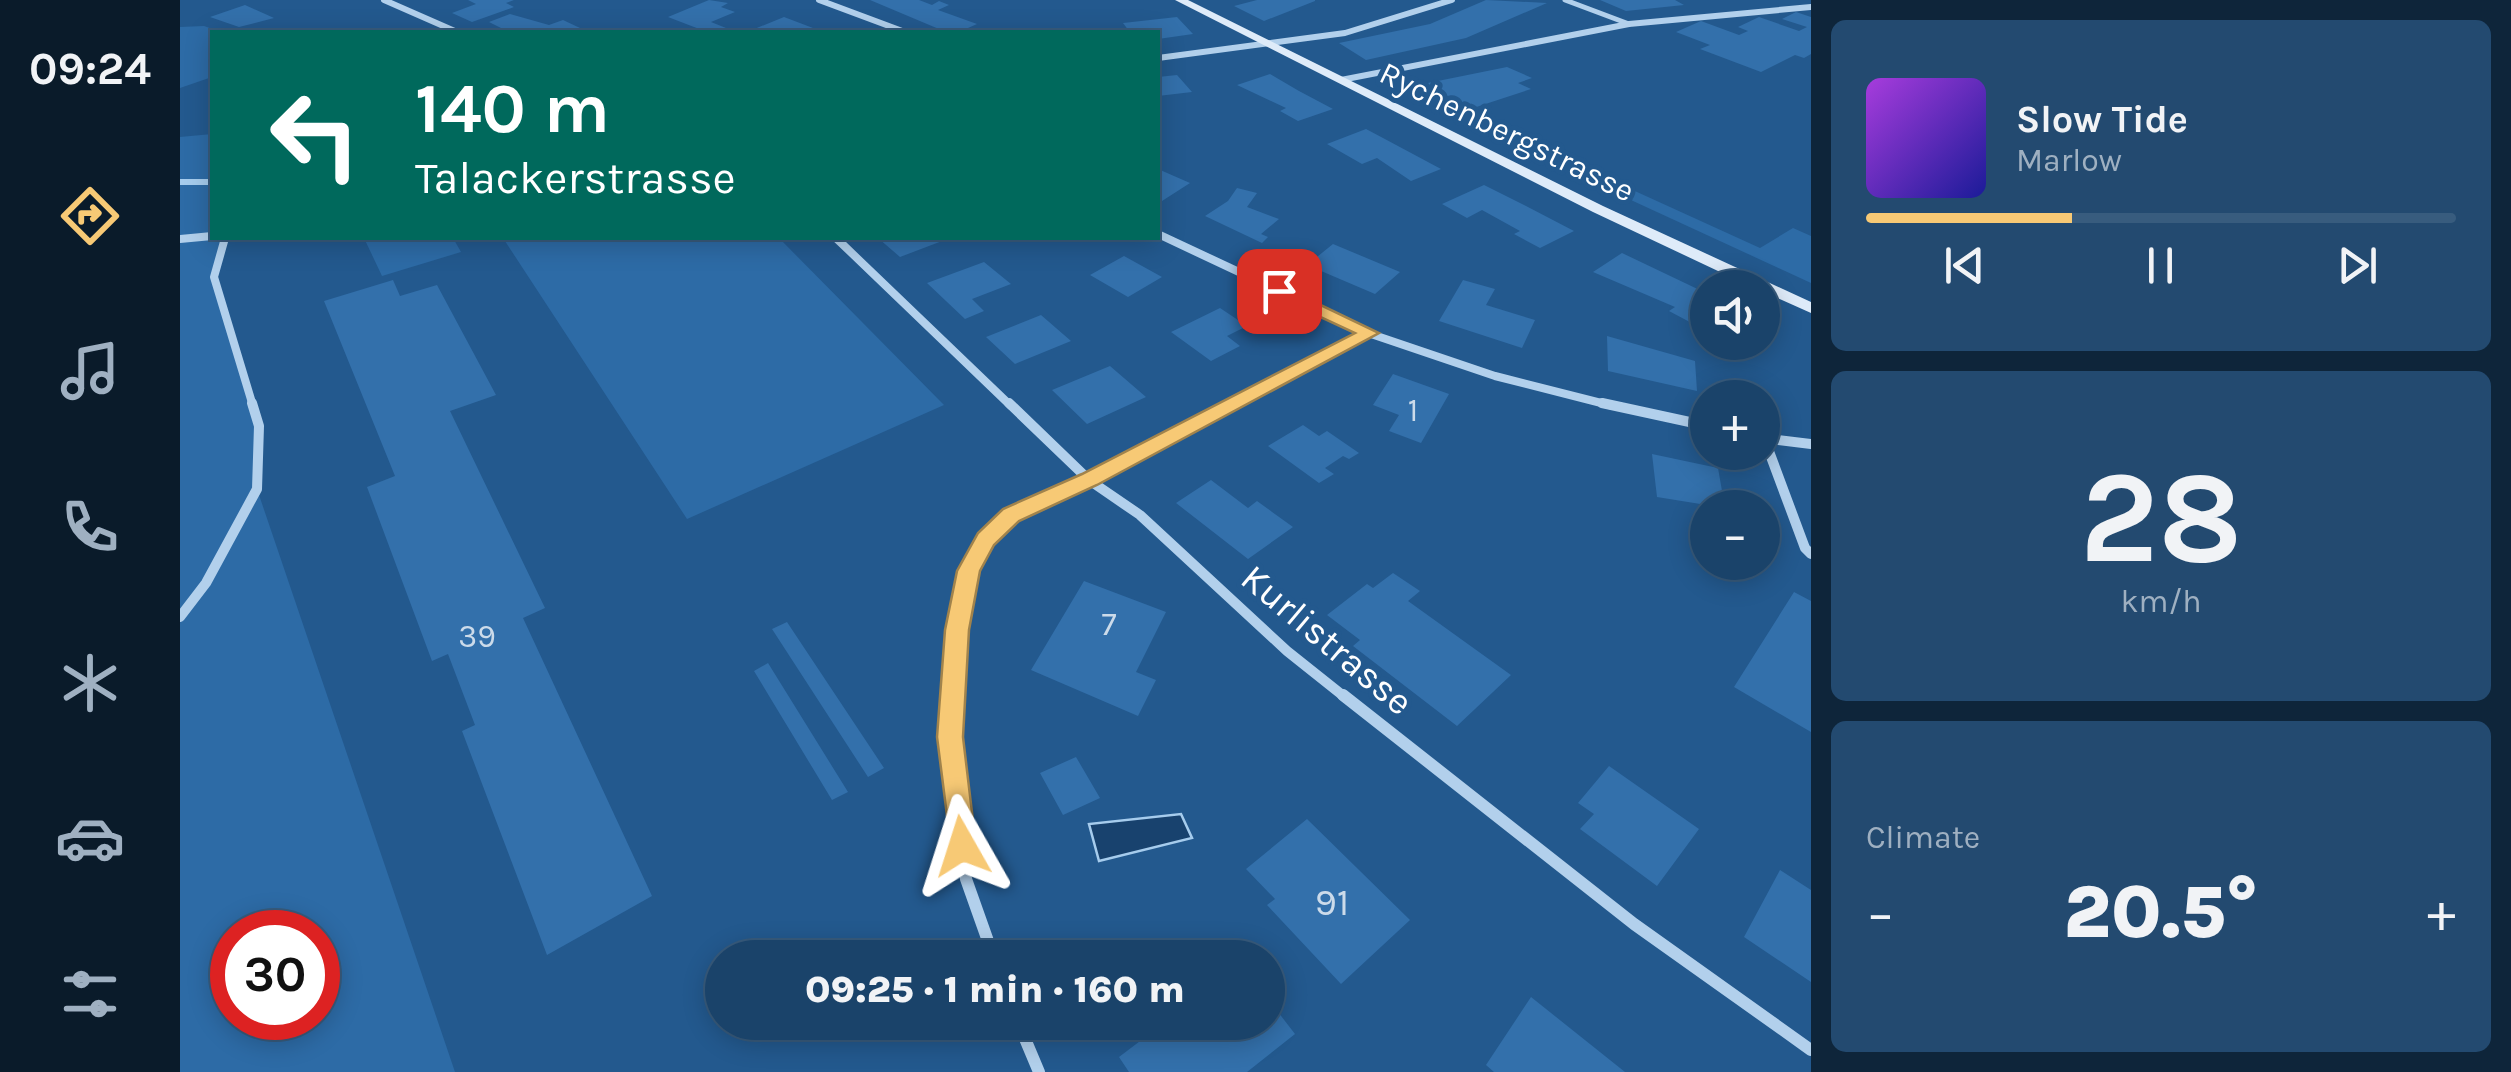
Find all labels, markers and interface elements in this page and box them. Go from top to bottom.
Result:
text: 09:24 [29,43,151,95]
street label: Rychenbergstrasse [1374,54,1640,210]
text: 140 m [415,68,610,150]
icon: left [250,70,380,200]
text: Slow Tide [2016,97,2188,142]
text: Marlow [2016,142,2122,179]
text: Talackerstrasse [415,152,736,204]
icon: directions [55,181,125,251]
icon: previous [1937,238,1992,293]
icon: pause [2133,238,2188,293]
icon: next [2330,238,2385,293]
pin [1237,249,1322,334]
icon: arrive [1252,264,1307,319]
map controls [1690,270,1780,580]
button: sound [1690,270,1780,360]
icon: music [55,336,125,406]
button: + [1690,380,1780,470]
house number: 1 [1408,392,1418,429]
text: 28 [2080,442,2242,594]
button: − [1690,490,1780,580]
icon: phone [55,492,125,562]
street label: Kurlistrasse [1232,555,1422,725]
text: km/h [2120,583,2202,620]
house number: 7 [1101,606,1117,643]
house number: 39 [458,618,496,655]
icon: climate [55,648,125,718]
position arrow [910,794,1014,898]
icon: car [55,803,125,873]
text: Climate [1866,819,1980,856]
text: 20.5° [2064,868,2258,956]
house number: 91 [1315,880,1349,925]
text: − [1866,881,1895,945]
text: + [2427,881,2456,945]
speed limit sign: 30 [210,910,340,1040]
icon: filters [55,959,125,1029]
text: 09:25 · 1 min · 160 m [805,967,1185,1012]

